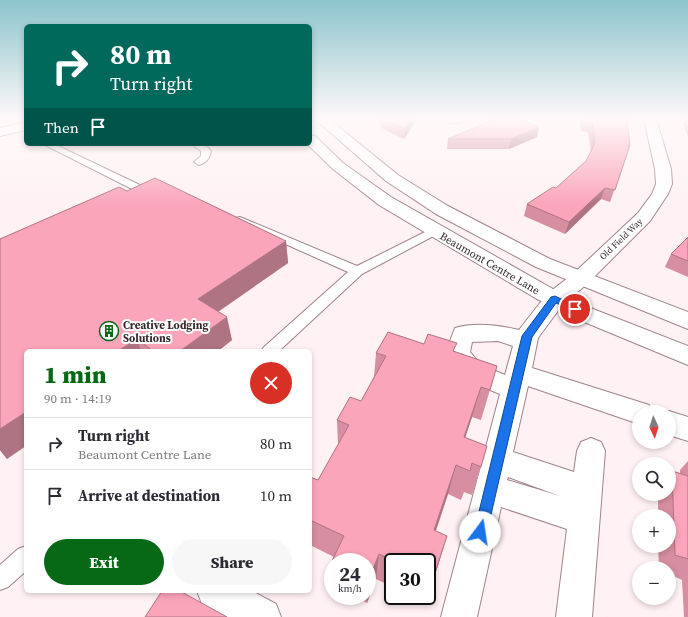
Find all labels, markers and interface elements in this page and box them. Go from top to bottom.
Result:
text: 80 m [110,35,172,73]
icon: right [44,40,96,92]
text: Turn right [110,71,192,96]
icon: arrive [87,116,109,138]
text: Then [44,117,79,138]
street label: Old Field Way [597,215,645,263]
street label: Beaumont Centre Lane [437,229,543,298]
pin [558,292,592,326]
icon: arrive [564,298,586,320]
place label: Creative Lodging Solutions [123,318,209,346]
building icon: Creative Lodging Solutions [98,320,120,342]
text: 1 min [44,358,107,391]
button: close [250,362,292,404]
text: 90 m · 14:19 [44,390,112,407]
north arrow [632,405,676,449]
map controls [632,405,676,605]
text: Turn right [78,425,150,446]
icon: right [44,433,66,455]
text: 80 m [260,433,292,454]
text: Beaumont Centre Lane [78,446,212,463]
button: search [632,457,676,501]
icon: arrive [44,485,66,507]
text: Arrive at destination [78,485,220,506]
text: 10 m [260,485,292,506]
button: + [632,509,676,553]
position arrow [459,511,501,553]
button: Exit [44,539,164,585]
button: Share [172,539,292,585]
speed limit sign: 30 [384,553,436,605]
text: 24 [339,560,361,588]
button: − [632,561,676,605]
text: km/h [338,582,362,595]

